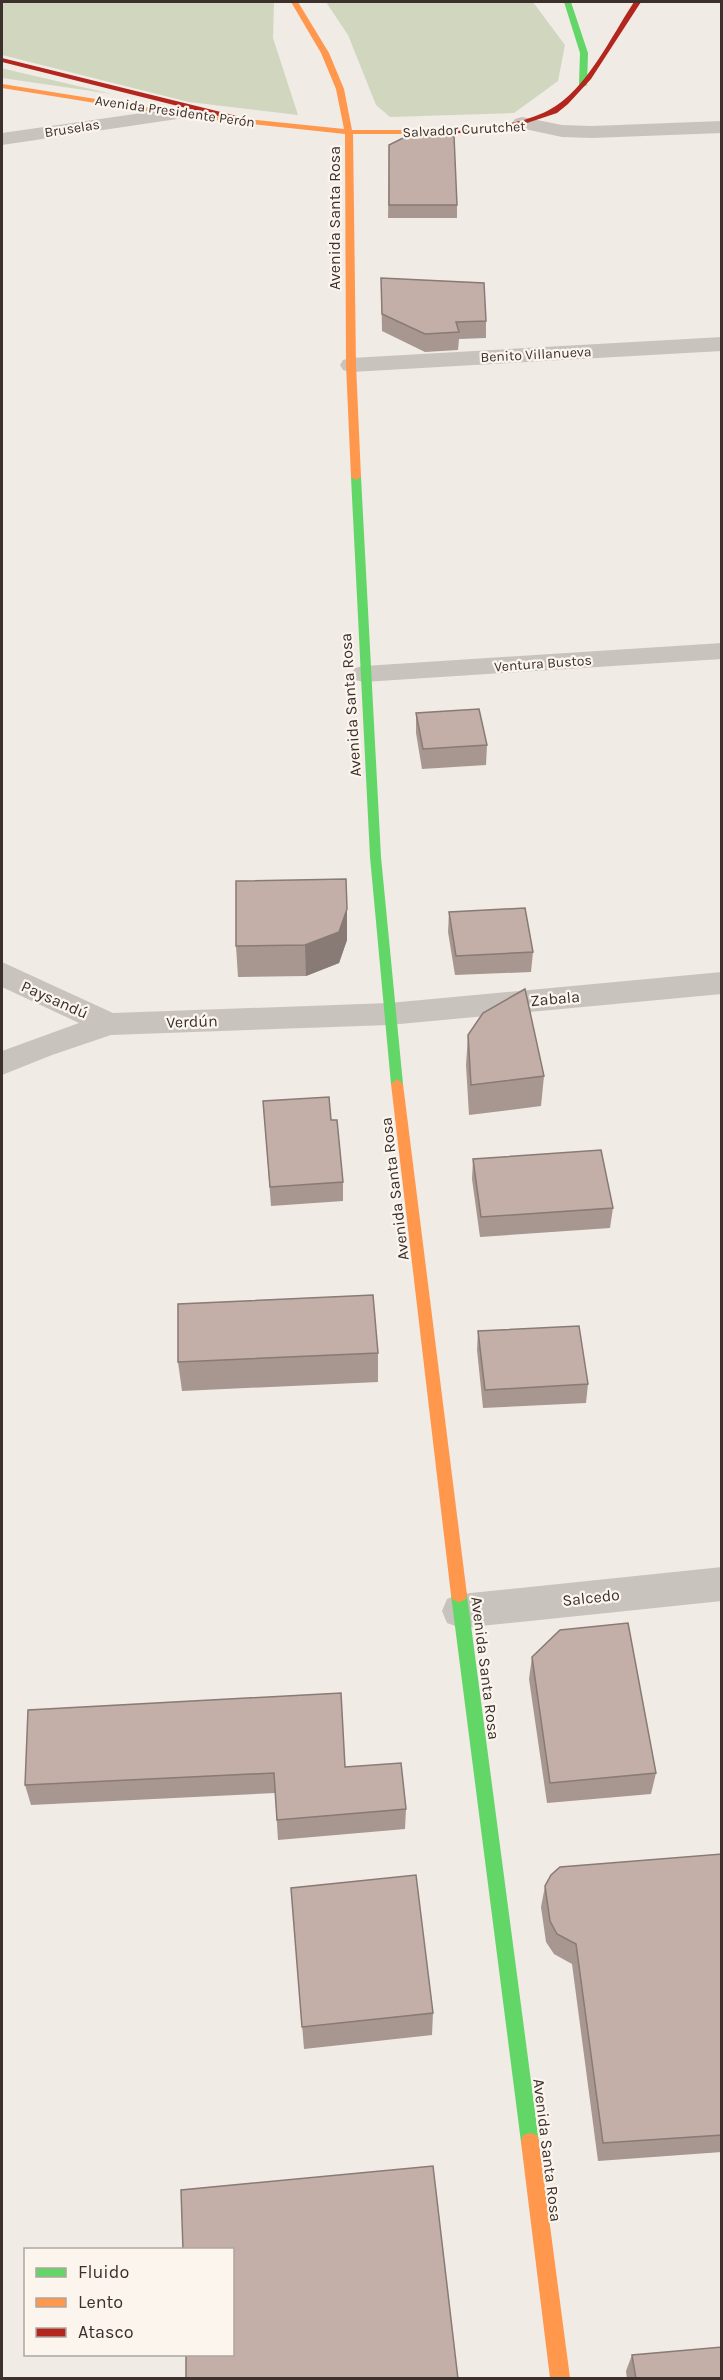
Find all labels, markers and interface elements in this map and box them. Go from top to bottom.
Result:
street label: Avenida Presidente Perón [94,92,256,131]
street label: Bruselas [43,116,101,141]
street label: Salvador Curutchet [402,118,526,141]
street label: Avenida Santa Rosa [325,146,344,290]
street label: Benito Villanueva [480,343,592,366]
street label: Avenida Santa Rosa [336,632,365,778]
street label: Ventura Bustos [494,652,592,675]
street label: Paysandú [18,976,91,1023]
street label: Zabala [529,987,581,1010]
street label: Verdún [166,1011,218,1032]
street label: Avenida Santa Rosa [376,1116,413,1262]
street label: Salcedo [561,1585,621,1610]
street label: Avenida Santa Rosa [467,1595,504,1741]
street label: Avenida Santa Rosa [529,2077,566,2223]
legend [24,2248,234,2356]
text: Fluido [78,2261,129,2283]
text: Lento [78,2291,123,2313]
text: Atasco [78,2321,134,2343]

